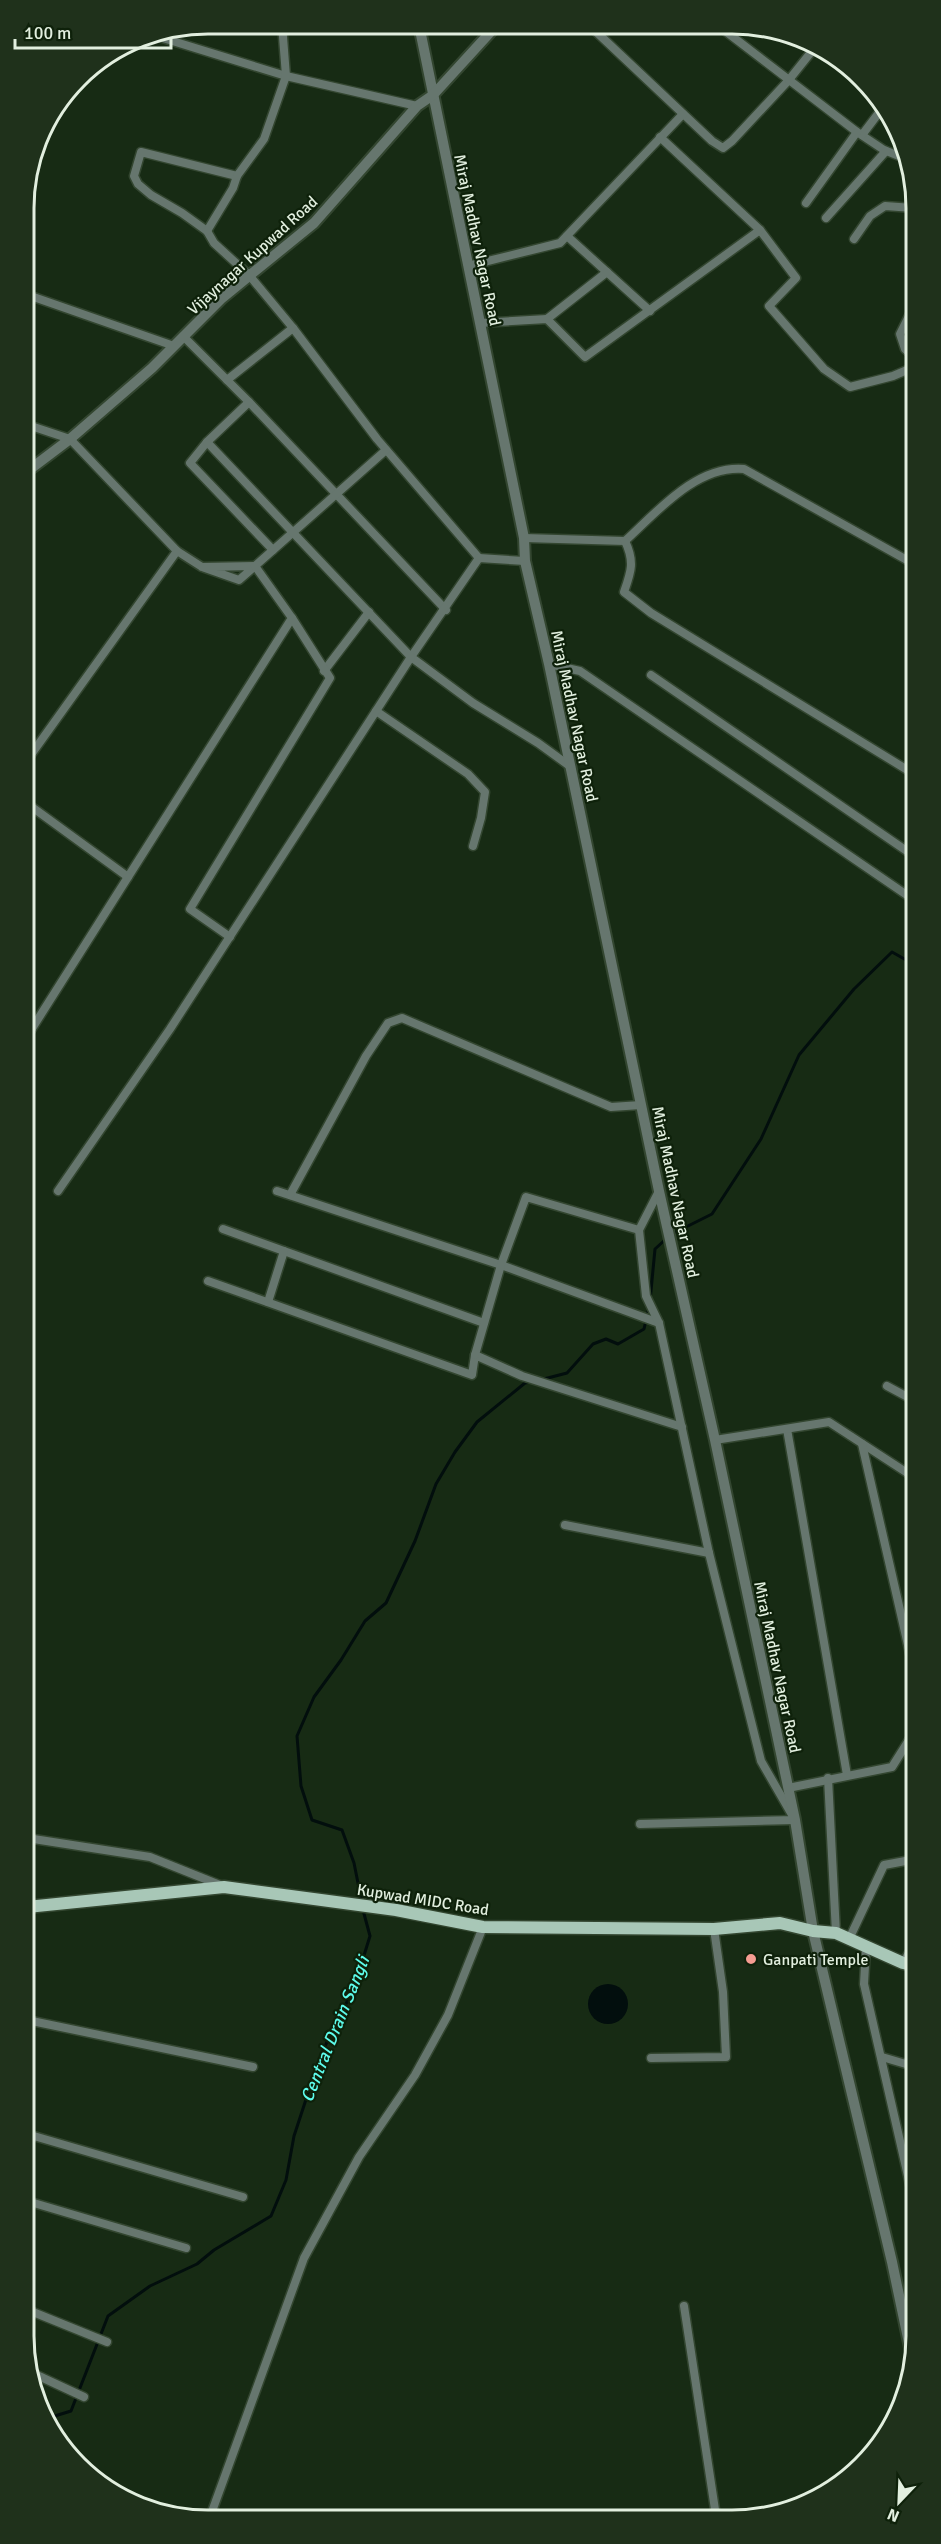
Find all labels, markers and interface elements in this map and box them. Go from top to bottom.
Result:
scale bar [15,12,171,50]
text: 100 m [24,22,71,44]
street label: Miraj Madhav Nagar Road [449,152,505,328]
street label: Vijaynagar Kupwad Road [183,192,322,319]
street label: Miraj Madhav Nagar Road [546,628,602,804]
street label: Miraj Madhav Nagar Road [647,1104,703,1280]
street label: Miraj Madhav Nagar Road [749,1579,805,1755]
street label: Kupwad MIDC Road [355,1880,490,1920]
place label: Ganpati Temple [763,1950,868,1970]
water label: Central Drain Sangli [296,1951,375,2105]
marker: Ganpati Temple [744,1952,758,1966]
north arrow [869,2472,929,2532]
text: N [884,2504,903,2526]

